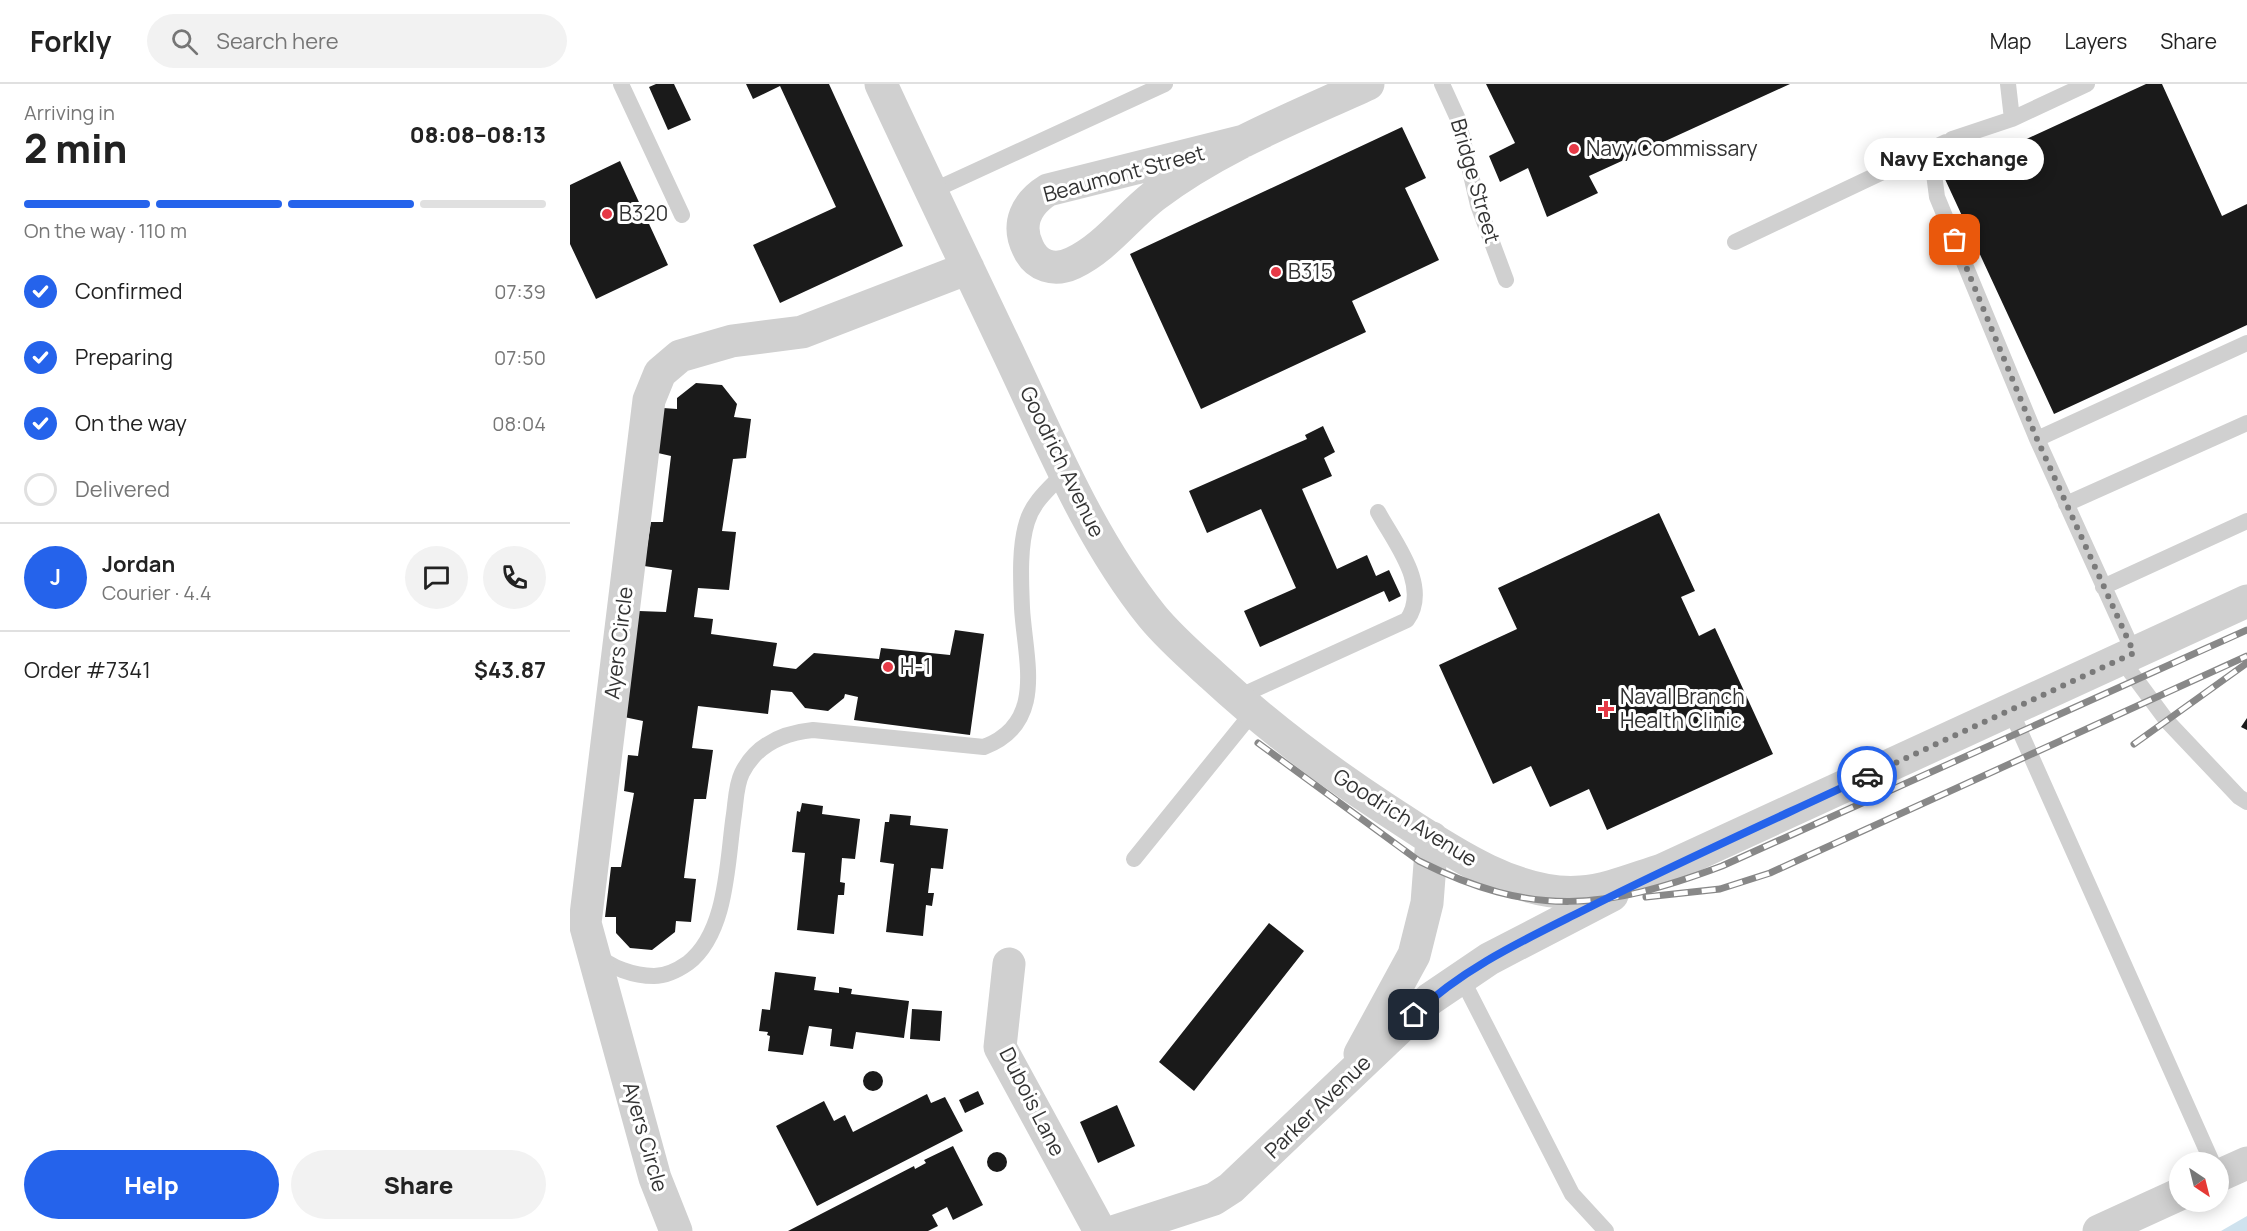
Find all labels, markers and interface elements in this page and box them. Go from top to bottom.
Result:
search box [147,14,567,68]
text: Forkly [30,22,111,60]
icon: search [168,25,201,58]
text: Search here [216,26,339,56]
text: Map [1990,27,2031,55]
text: Layers [2064,27,2127,55]
text: Share [2160,27,2217,55]
text: Arriving in [24,99,115,126]
street label: Bridge Street [1445,115,1507,246]
text: 08:08–08:13 [410,120,546,150]
text: 2 min [24,121,127,175]
place label: Navy Commissary [1586,134,1758,162]
street label: Beaumont Street [1040,138,1208,208]
callout: Navy Exchange [1865,138,2045,180]
marker: Navy Commissary [1567,142,1581,156]
text: Navy Exchange [1880,145,2028,172]
place label: B320 [619,199,668,227]
marker: B320 [600,207,614,221]
pin [1929,214,1980,265]
text: On the way · 110 m [24,217,187,244]
icon: bag [1938,223,1971,256]
place label: B315 [1288,257,1333,285]
marker: B315 [1269,265,1283,279]
icon: check [24,275,57,308]
text: Confirmed [75,276,183,306]
text: 07:39 [494,278,546,305]
icon: check [24,341,57,374]
text: Preparing [75,342,173,372]
text: 07:50 [494,344,546,371]
street label: Goodrich Avenue [1014,381,1112,542]
icon: check [24,407,57,440]
text: On the way [75,408,187,438]
text: 08:04 [492,410,546,437]
text: Delivered [75,474,170,504]
button: chat [405,546,468,609]
button: phone [483,546,546,609]
text: Jordan [102,549,175,579]
text: J [50,562,61,592]
text: Courier · 4.4 [102,579,212,606]
street label: Ayers Circle [597,585,639,701]
place label: H-1 [900,652,931,680]
text: Order #7341 [24,655,151,685]
text: $43.87 [474,655,546,685]
marker: H-1 [881,660,895,674]
place label: Naval Branch Health Clinic [1620,682,1745,734]
marker: Naval Branch Health Clinic [1597,700,1615,718]
courier [1837,746,1897,806]
icon: car [1851,760,1884,793]
street label: Goodrich Avenue [1328,762,1483,873]
pin [1388,989,1439,1040]
icon: home [1397,998,1430,1031]
street label: Dubois Lane [993,1042,1072,1161]
street label: Parker Avenue [1258,1048,1377,1164]
street label: Ayers Circle [617,1078,675,1195]
button: Help [24,1150,279,1219]
button: Share [291,1150,546,1219]
north arrow [2169,1152,2229,1212]
map controls [2169,1152,2229,1212]

